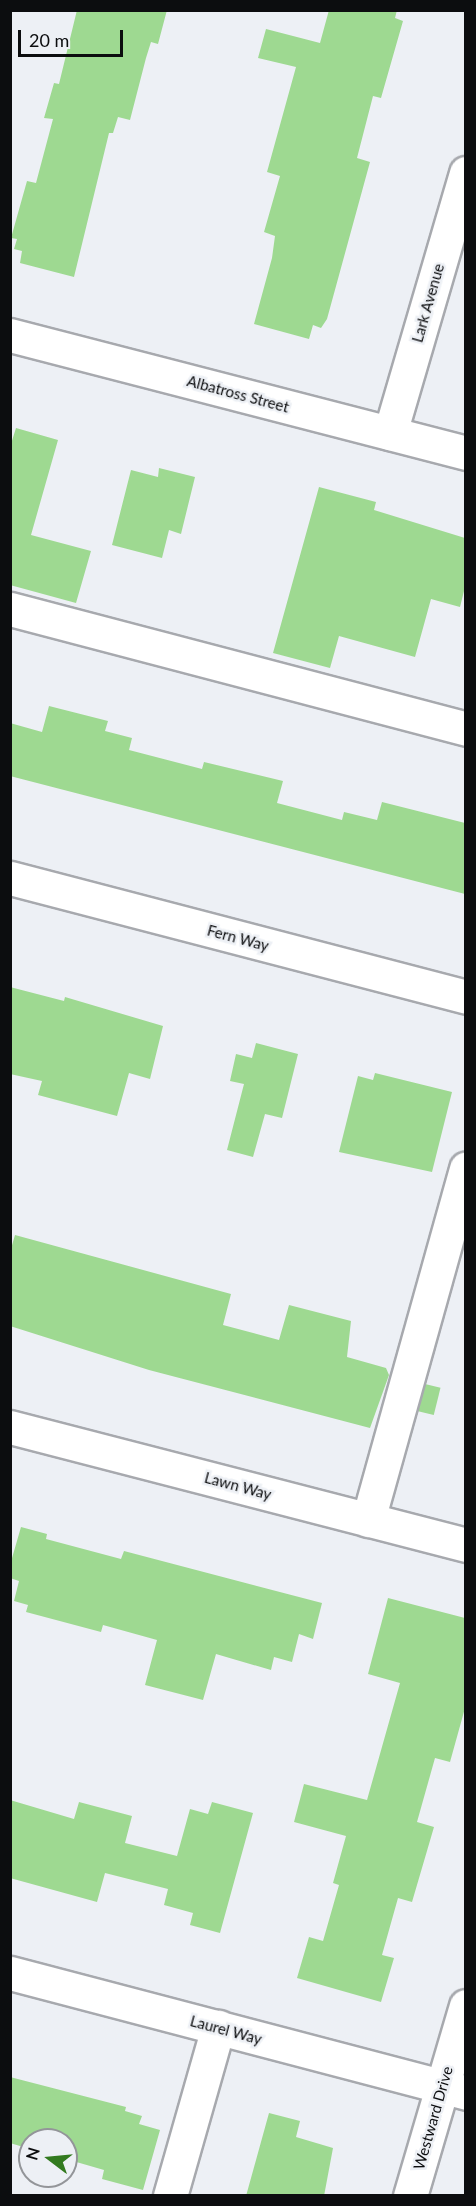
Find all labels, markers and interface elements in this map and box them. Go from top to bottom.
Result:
scale bar [21,18,126,56]
text: 20 m [29,29,69,51]
street label: Lark Avenue [408,261,448,345]
street label: Albatross Street [185,372,291,416]
street label: Fern Way [205,921,271,955]
street label: Lawn Way [202,1468,274,1504]
street label: Laurel Way [188,2012,264,2048]
street label: Westward Drive [410,2064,456,2172]
north arrow [18,2128,78,2188]
text: N [21,2145,43,2162]

